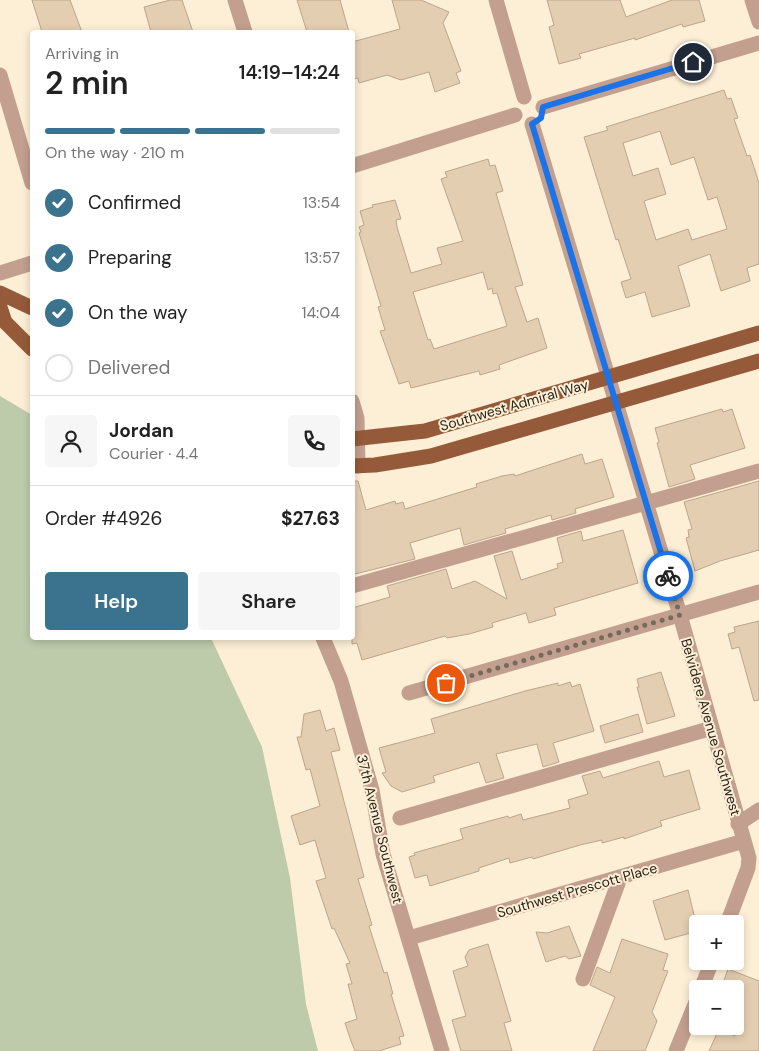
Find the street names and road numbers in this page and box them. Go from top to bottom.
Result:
street label: Southwest Admiral Way [438,375,590,435]
street label: Belvidere Avenue Southwest [677,636,745,818]
street label: 37th Avenue Southwest [353,753,407,905]
street label: Southwest Prescott Place [495,858,659,922]

